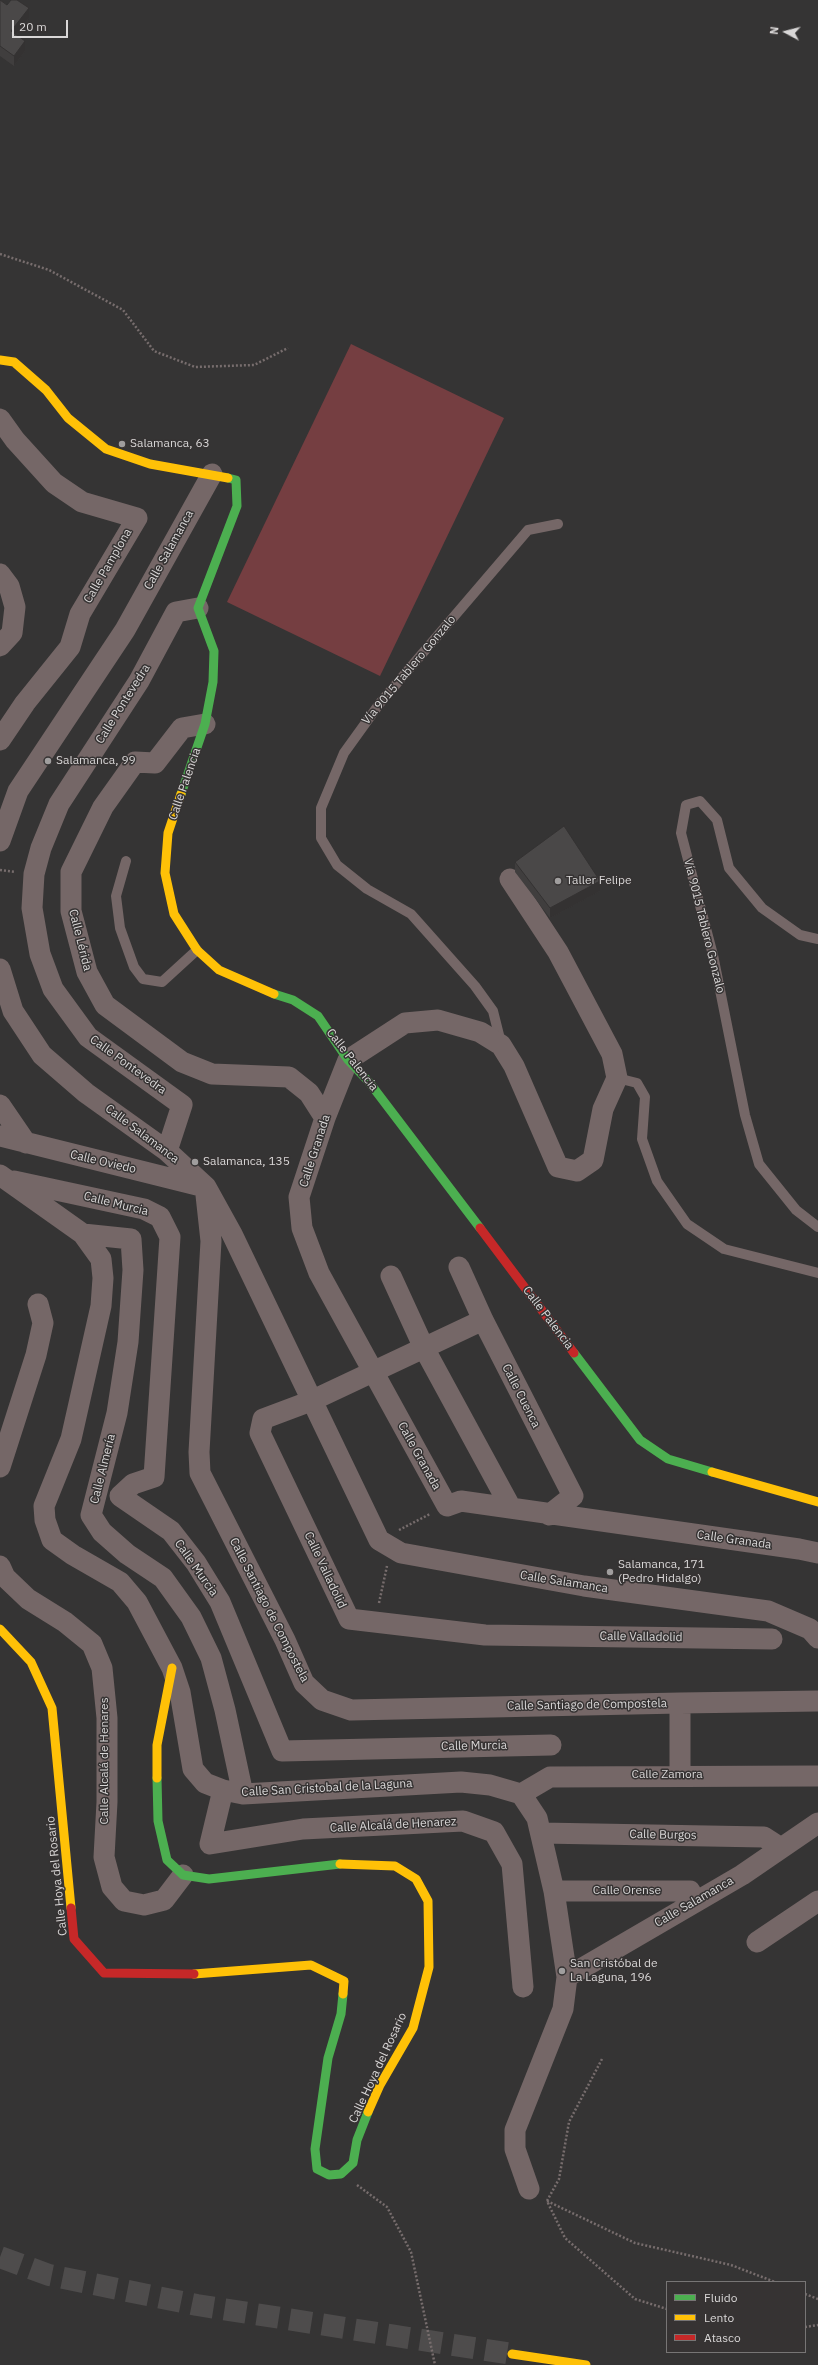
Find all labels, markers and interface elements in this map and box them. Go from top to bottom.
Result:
scale bar [14,12,70,38]
north arrow [766,12,806,52]
text: 20 m [19,19,47,34]
text: N [767,26,782,35]
place label: Salamanca, 63 [130,437,210,451]
marker: Salamanca, 63 [117,439,127,449]
street label: Calle Salamanca [141,508,197,592]
street label: Calle Pamplona [81,526,135,606]
street label: Vía 9015 Tablero Gonzalo [359,612,459,728]
street label: Calle Pontevedra [93,662,153,746]
street label: Calle Palencia [166,746,204,822]
place label: Salamanca, 99 [56,754,136,768]
marker: Salamanca, 99 [43,756,53,766]
street label: Vía 9015 Tablero Gonzalo [680,857,728,995]
place label: Taller Felipe [566,874,632,888]
marker: Taller Felipe [553,876,563,886]
street label: Calle Lérida [65,908,95,972]
street label: Calle Palencia [323,1026,381,1094]
street label: Calle Pontevedra [87,1032,169,1098]
street label: Calle Salamanca [102,1101,182,1167]
street label: Calle Granada [296,1113,334,1189]
street label: Calle Oviedo [69,1147,137,1177]
place label: Salamanca, 135 [203,1155,290,1169]
marker: Salamanca, 135 [190,1157,200,1167]
street label: Calle Murcia [82,1189,150,1219]
street label: Calle Palencia [520,1284,576,1352]
street label: Calle Cuenca [499,1362,543,1430]
street label: Calle Granada [394,1420,444,1492]
street label: Calle Almería [87,1433,119,1505]
street label: Calle Granada [696,1528,772,1552]
street label: Calle Valladolid [301,1529,349,1611]
street label: Calle Santiago de Compostela [226,1535,312,1685]
street label: Calle Murcia [171,1537,221,1599]
place label: Salamanca, 171 (Pedro Hidalgo) [618,1558,705,1586]
marker: Salamanca, 171 (Pedro Hidalgo) [605,1567,615,1577]
street label: Calle Salamanca [519,1568,609,1596]
street label: Calle Valladolid [599,1629,683,1645]
street label: Calle Santiago de Compostela [507,1696,667,1714]
street label: Calle Alcalá de Henares [98,1697,112,1825]
street label: Calle Murcia [441,1738,507,1754]
street label: Calle Zamora [631,1768,703,1782]
street label: Calle San Cristobal de la Laguna [241,1776,413,1800]
street label: Calle Alcalá de Henarez [329,1814,457,1836]
street label: Calle Hoya del Rosario [44,1815,70,1937]
street label: Calle Burgos [629,1827,697,1843]
street label: Calle Salamanca [652,1874,736,1930]
street label: Calle Orense [593,1884,661,1898]
place label: San Cristóbal de La Laguna, 196 [570,1957,658,1985]
marker: San Cristóbal de La Laguna, 196 [557,1966,567,1976]
street label: Calle Hoya del Rosario [346,2010,410,2126]
legend [666,2281,806,2353]
text: Fluido [704,2290,737,2305]
text: Lento [704,2310,734,2325]
text: Atasco [704,2330,741,2345]

